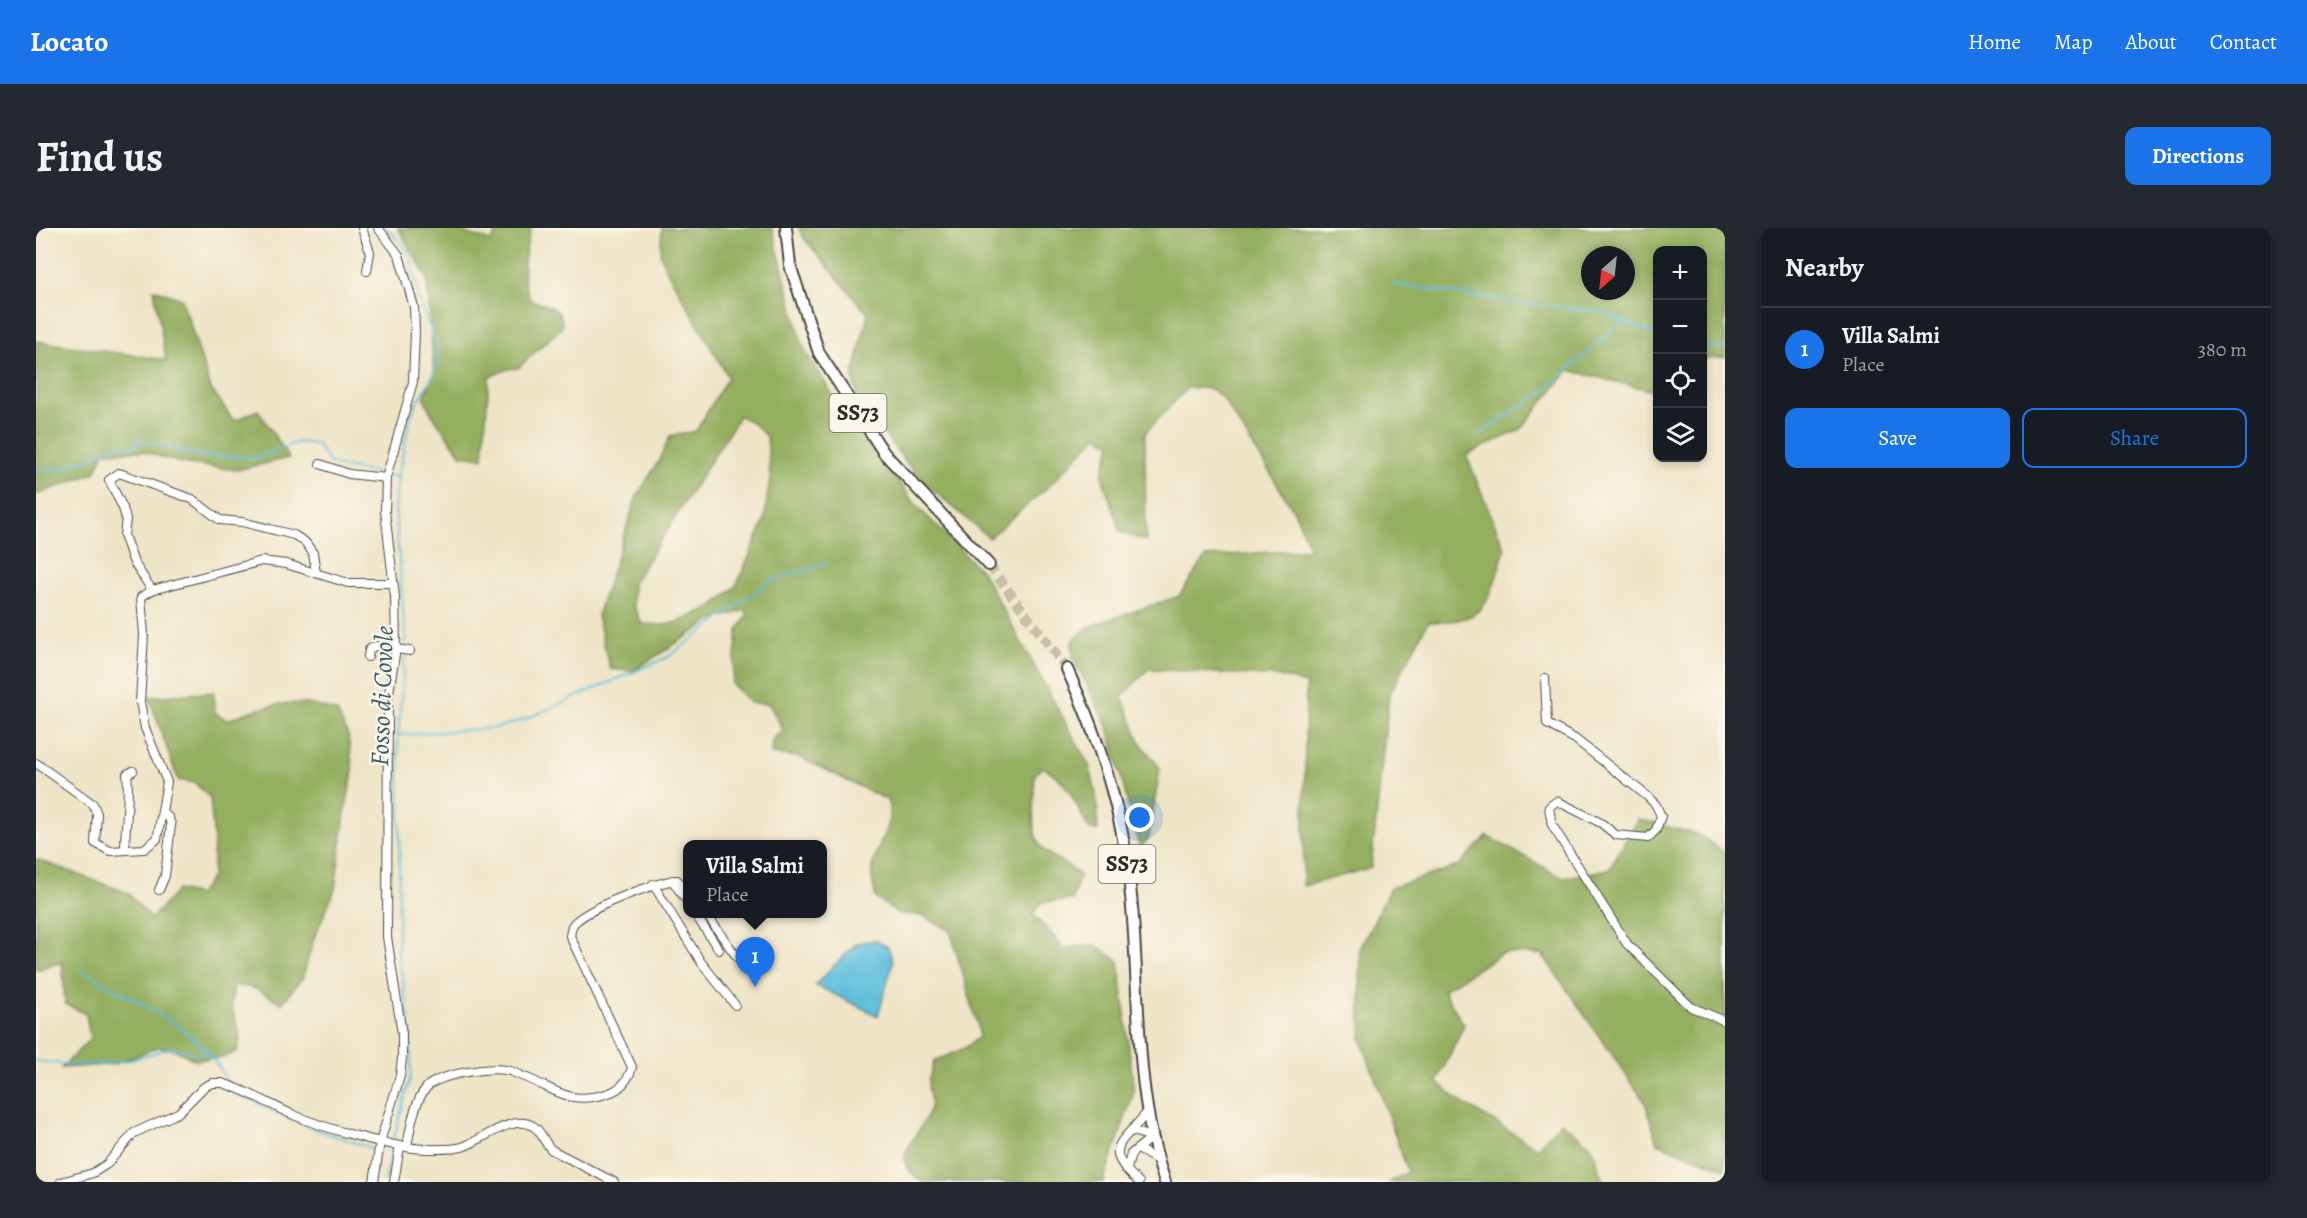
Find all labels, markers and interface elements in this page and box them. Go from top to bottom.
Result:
text: Locato [30,23,108,61]
text: Home [1968,28,2021,56]
text: Map [2054,28,2092,56]
text: About [2125,28,2177,56]
text: Contact [2210,28,2277,56]
button: Directions [2125,127,2271,185]
text: Find us [36,128,163,185]
north arrow [1581,246,1635,300]
map controls [1653,246,1707,462]
button: + [1653,246,1707,300]
text: Nearby [1785,250,1864,285]
button: − [1653,300,1707,354]
text: Villa Salmi [1842,321,1940,351]
text: 1 [1801,336,1808,363]
text: 380 m [2198,336,2247,363]
text: Place [1842,351,1884,378]
button: locate [1653,354,1707,408]
road number: SS73 [830,394,886,432]
button: layers [1653,408,1707,462]
button: Save [1785,408,2010,468]
button: Share [2022,408,2247,468]
water label: Fosso di Covole [362,625,402,767]
your location [1125,803,1154,832]
popup [683,840,827,918]
road number: SS73 [1098,845,1156,883]
text: Villa Salmi [706,851,804,881]
text: Place [706,881,748,908]
pin: 1 [736,938,774,987]

